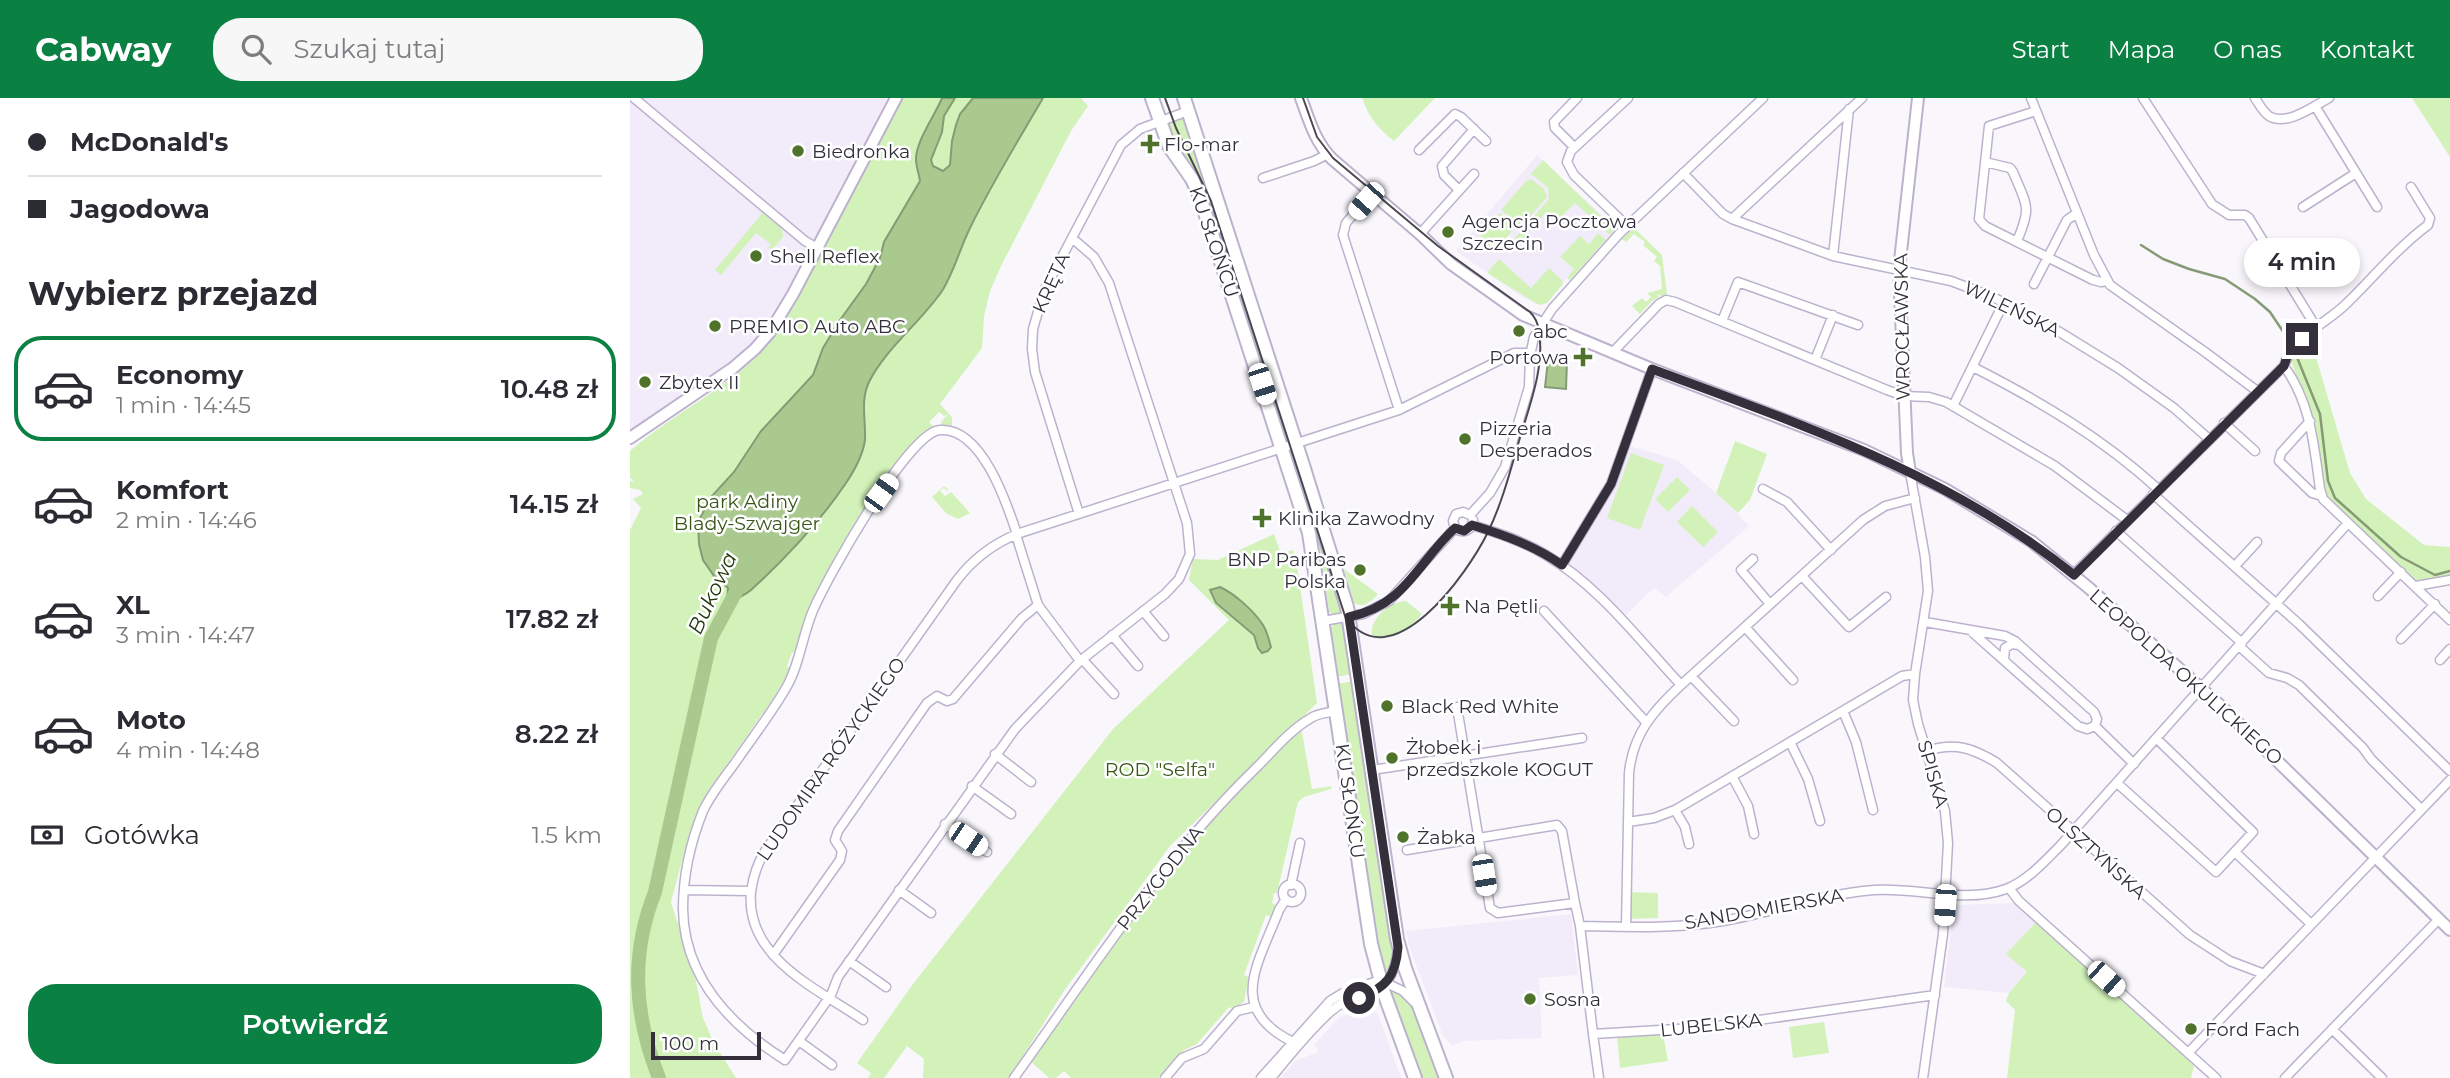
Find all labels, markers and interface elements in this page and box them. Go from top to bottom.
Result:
search box [213,18,703,81]
text: Cabway [35,29,171,69]
icon: search [237,30,275,68]
text: Szukaj tutaj [293,33,445,65]
text: Start [2012,35,2070,64]
text: Mapa [2108,35,2175,64]
text: O nas [2213,35,2282,64]
text: Kontakt [2320,35,2415,64]
text: McDonald's [70,126,228,158]
place label: Flo-mar [1164,133,1240,156]
marker: Flo-mar [1142,136,1158,152]
place label: Biedronka [812,140,910,163]
marker: Biedronka [790,143,806,159]
car [1345,178,1388,224]
street label: KU SŁOŃCU [1184,183,1244,301]
text: Jagodowa [70,193,210,225]
place label: Agencja Pocztowa Szczecin [1462,210,1637,255]
marker: Agencja Pocztowa Szczecin [1440,224,1456,240]
callout: 4 min [2244,238,2360,286]
place label: Shell Reflex [770,245,879,268]
marker: Shell Reflex [748,248,764,264]
text: 4 min [2268,248,2336,276]
street label: KRĘTA [1028,249,1075,317]
street label: WROCŁAWSKA [1889,253,1915,401]
text: Wybierz przejazd [28,274,318,313]
street label: WILEŃSKA [1960,276,2064,342]
place label: PREMIO Auto ABC [729,315,906,338]
marker: PREMIO Auto ABC [707,318,723,334]
place label: abc [1533,320,1568,343]
marker: abc [1511,323,1527,339]
route end [2286,323,2318,355]
place label: Portowa [1489,346,1569,369]
marker: Portowa [1575,349,1591,365]
icon: car [32,357,95,420]
text: Economy [116,359,243,391]
car [1246,361,1279,407]
place label: Zbytex II [659,371,740,394]
text: 10.48 zł [501,373,598,405]
marker: Zbytex II [637,374,653,390]
text: 1 min · 14:45 [116,391,251,419]
place label: Pizzeria Desperados [1479,417,1592,462]
marker: Pizzeria Desperados [1457,431,1473,447]
car [861,470,902,516]
icon: car [32,472,95,535]
text: Komfort [116,474,229,506]
text: 14.15 zł [510,488,598,520]
park label: park Adiny Blady-Szwajger [674,490,820,535]
text: 2 min · 14:46 [116,506,257,534]
place label: Klinika Zawodny [1278,507,1435,530]
marker: Klinika Zawodny [1252,508,1272,528]
water label: Bukowa [682,548,742,638]
place label: BNP Paribas Polska [1227,548,1346,593]
marker: BNP Paribas Polska [1352,562,1368,578]
street label: LEOPOLDA OKULICKIEGO [2085,584,2287,770]
icon: car [32,587,95,650]
text: XL [116,589,150,621]
place label: Na Pętli [1464,595,1538,618]
marker: Na Pętli [1442,598,1458,614]
text: 17.82 zł [506,603,598,635]
text: 3 min · 14:47 [116,621,255,649]
street label: LUDOMIRA RÓŻYCKIEGO [752,653,910,865]
place label: Black Red White [1401,695,1559,718]
marker: Black Red White [1379,698,1395,714]
icon: car [32,702,95,765]
text: Moto [116,704,186,736]
text: 8.22 zł [515,718,598,750]
text: 4 min · 14:48 [116,736,260,764]
place label: Żłobek i przedszkole KOGUT [1406,736,1593,781]
street label: SPISKA [1912,738,1954,811]
street label: KU SŁOŃCU [1331,742,1369,860]
marker: Żłobek i przedszkole KOGUT [1384,750,1400,766]
park label: ROD "Selfa" [1105,758,1215,781]
street label: OLSZTYŃSKA [2041,802,2151,904]
icon: cash [28,816,66,854]
text: Gotówka [84,819,200,851]
car [945,819,992,859]
text: 1.5 km [532,821,602,849]
street label: PRZYGODNA [1112,821,1208,935]
place label: Żabka [1417,826,1476,849]
marker: Żabka [1395,829,1411,845]
car [1471,853,1498,897]
car [1934,883,1957,927]
street label: SANDOMIERSKA [1683,884,1846,934]
car [2084,957,2129,1001]
route start [1343,982,1375,1014]
button: Potwierdź [28,984,602,1064]
place label: Sosna [1544,988,1601,1011]
marker: Sosna [1522,991,1538,1007]
street label: LUBELSKA [1659,1008,1763,1042]
place label: Ford Fach [2205,1018,2300,1041]
marker: Ford Fach [2183,1021,2199,1037]
scale bar [651,1029,761,1061]
text: 100 m [662,1032,719,1055]

